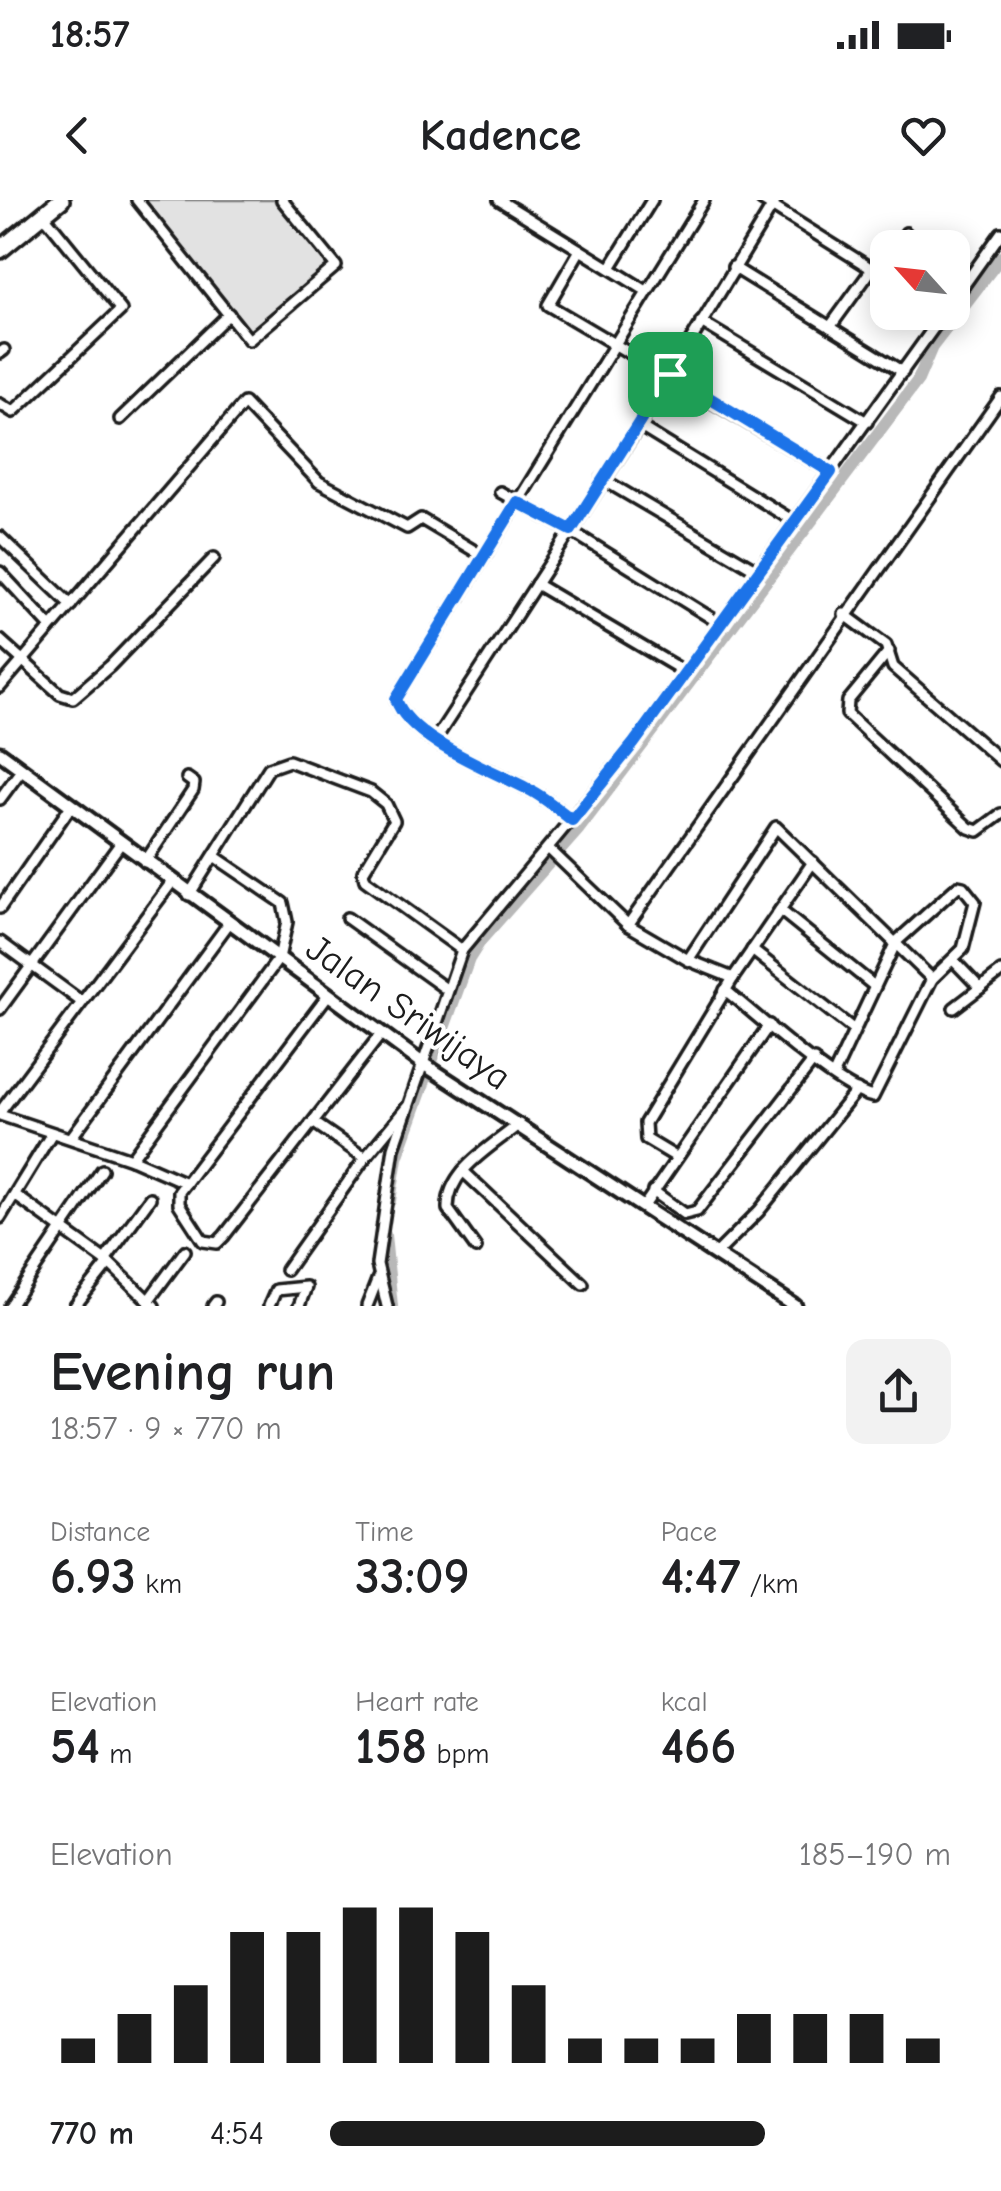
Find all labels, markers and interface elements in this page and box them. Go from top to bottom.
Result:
text: 18:57 [50,13,130,57]
icon: back [50,108,105,163]
icon: heart [896,108,951,163]
text: Kadence [420,109,581,161]
north arrow [870,230,970,330]
map controls [870,230,970,330]
pin [628,332,713,417]
icon: arrive [643,347,698,402]
street label: Jalan Sriwijaya [298,926,519,1099]
button: share [846,1339,951,1444]
text: Evening run [50,1340,335,1404]
text: 18:57 · 9 × 770 m [50,1410,282,1447]
text: Distance [50,1516,150,1548]
text: Time [355,1516,413,1548]
text: Pace [661,1516,717,1548]
text: 6.93 [50,1548,136,1606]
text: 33:09 [355,1548,470,1606]
text: 4:47 [661,1548,740,1606]
text: km [136,1568,182,1600]
text: /km [740,1568,799,1600]
text: Elevation [50,1686,157,1718]
text: Heart rate [355,1686,479,1718]
text: kcal [661,1686,708,1718]
text: 54 [50,1718,100,1776]
text: 158 [355,1718,427,1776]
text: 466 [661,1718,736,1776]
text: m [100,1738,133,1770]
text: bpm [427,1738,490,1770]
text: Elevation [50,1836,173,1873]
text: 185–190 m [799,1836,951,1873]
text: 770 m [50,2115,134,2152]
text: 4:54 [210,2115,264,2152]

